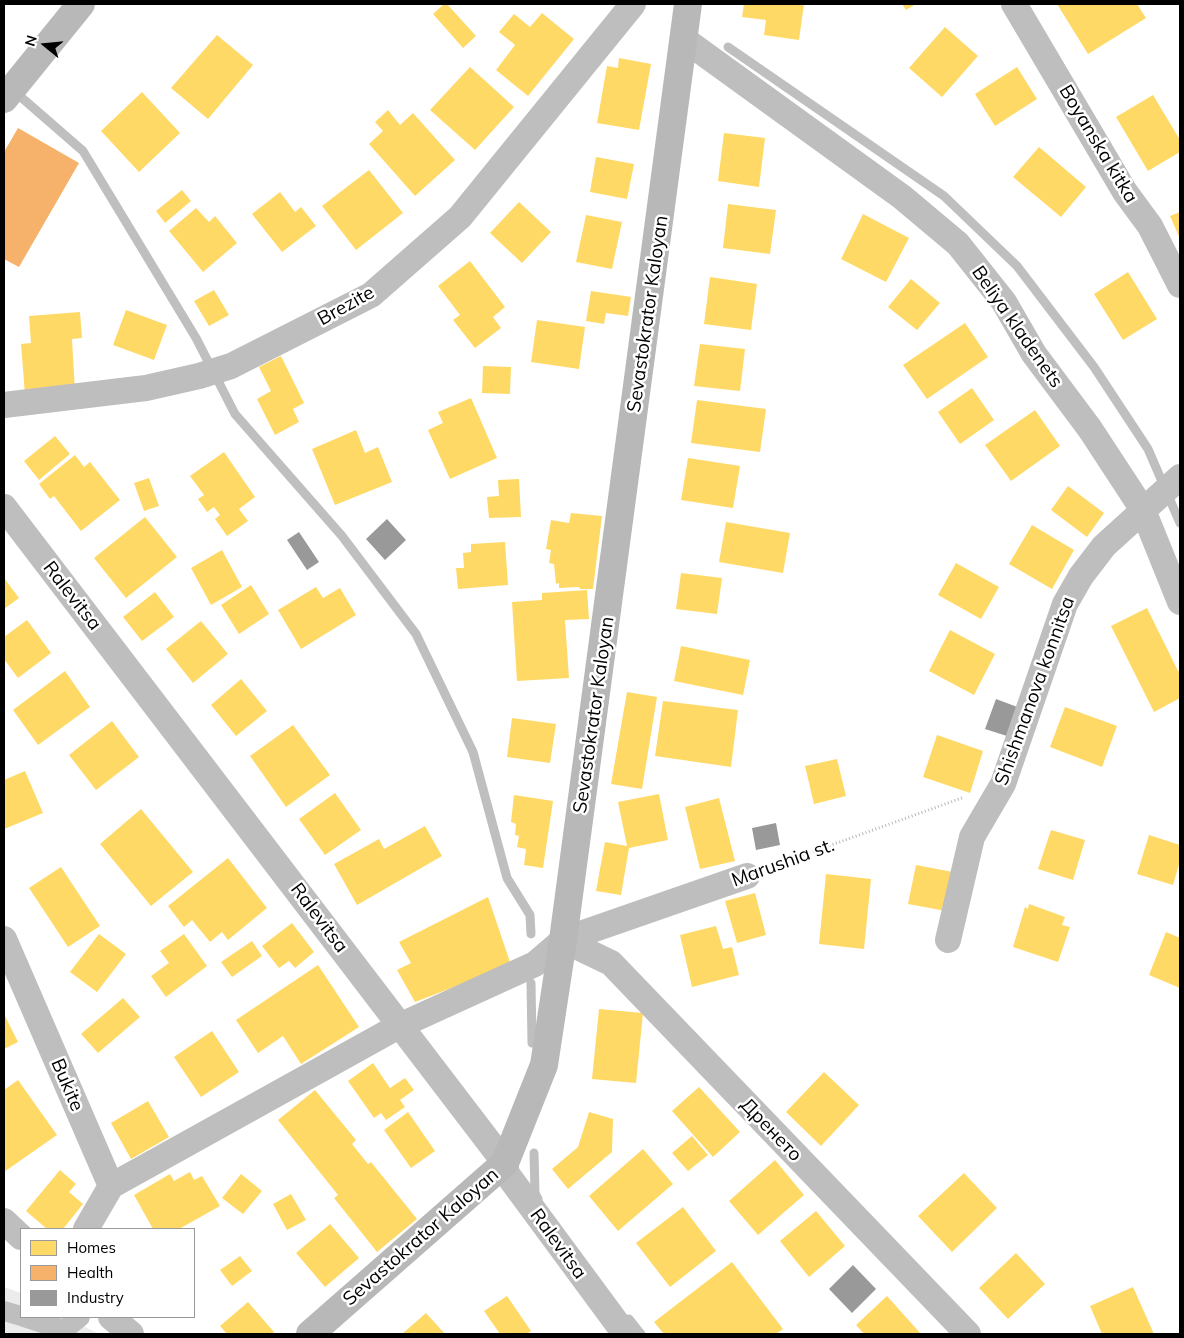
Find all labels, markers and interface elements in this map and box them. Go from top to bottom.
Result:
north arrow [20,20,70,70]
text: N [21,33,41,48]
street label: Boyanska kitka [1054,81,1142,207]
street label: Sevastokrator Kaloyan [623,214,673,414]
street label: Beliya kladenets [966,262,1068,392]
street label: Brezite [314,281,378,331]
street label: Ralevitsa [38,557,106,635]
street label: Shishmanova konnitsa [990,594,1080,788]
street label: Sevastokrator Kaloyan [569,615,619,815]
street label: Marushia st. [729,834,837,892]
street label: Ralevitsa [285,879,353,957]
street label: Bukite [46,1055,88,1115]
street label: Дренето [735,1094,807,1166]
street label: Sevastokrator Kaloyan [339,1163,503,1311]
street label: Ralevitsa [525,1204,591,1284]
legend [20,1228,195,1318]
text: Homes [67,1238,116,1257]
text: Health [67,1263,113,1282]
text: Industry [67,1288,124,1307]

